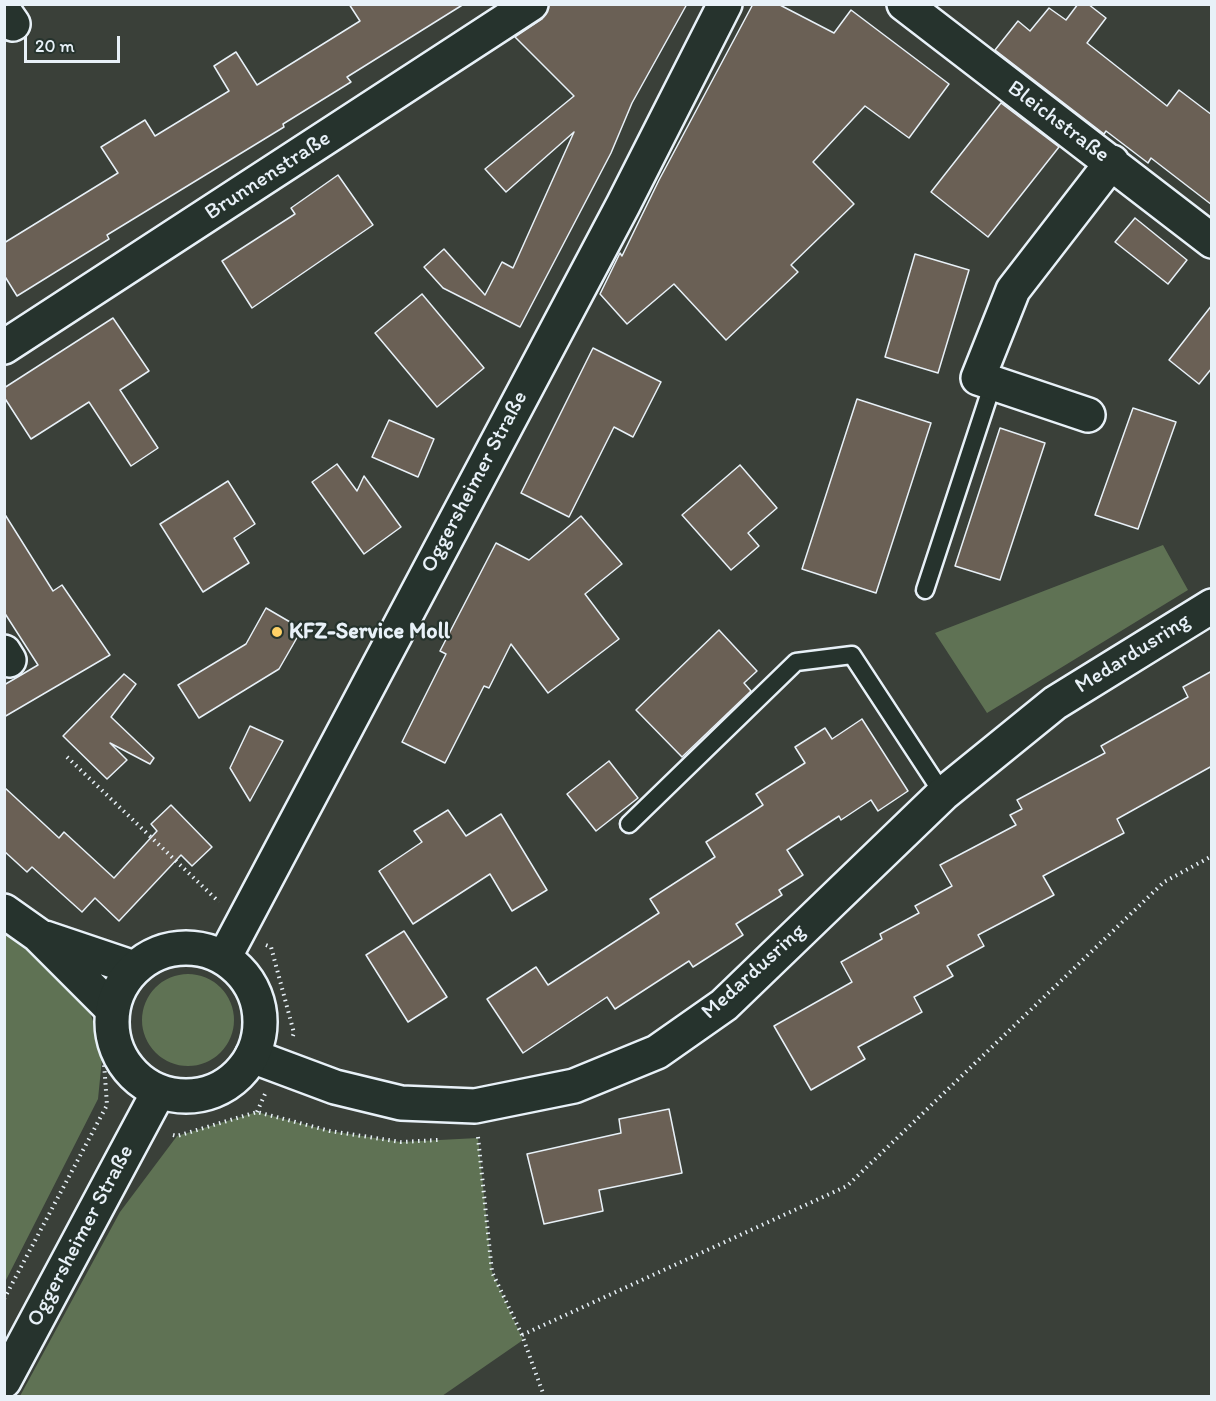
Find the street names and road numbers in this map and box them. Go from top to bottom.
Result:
street label: Bleichstraße [1002,75,1114,169]
street label: Brunnenstraße [200,126,336,226]
street label: Oggersheimer Straße [416,387,534,577]
street label: Medardusring [1071,608,1195,700]
street label: Medardusring [697,918,811,1026]
street label: Oggersheimer Straße [22,1141,140,1331]

